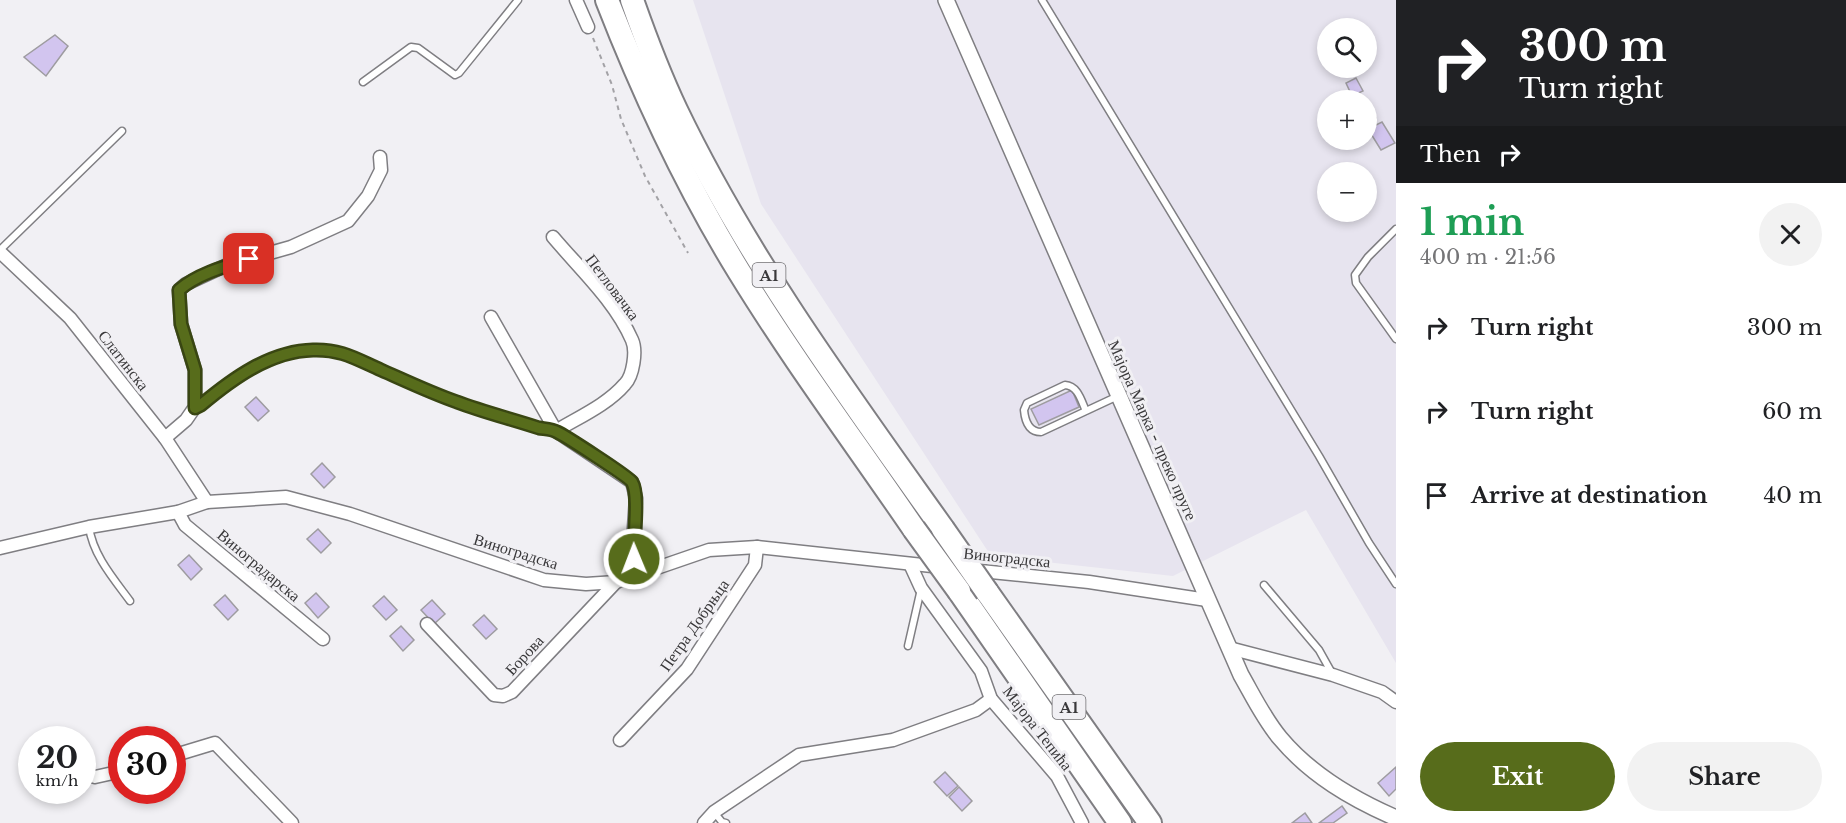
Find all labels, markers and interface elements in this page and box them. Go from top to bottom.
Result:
map controls [1317,18,1377,222]
button: search [1317,18,1377,78]
text: 300 m [1519,20,1667,72]
icon: right [1420,24,1498,102]
text: Turn right [1519,72,1663,105]
button: + [1317,90,1377,150]
icon: right [1493,138,1526,171]
text: Then [1420,141,1481,168]
button: − [1317,162,1377,222]
text: 1 min [1420,200,1524,245]
button: close [1759,203,1822,266]
pin [223,233,274,284]
icon: arrive [232,242,265,275]
text: 400 m · 21:56 [1420,245,1556,269]
street label: Петловачка [582,250,644,324]
road number: A1 [752,263,786,287]
icon: right [1420,311,1453,344]
text: Turn right [1471,314,1593,341]
text: 300 m [1747,314,1822,341]
street label: Слатинска [94,326,154,394]
street label: Мајора Марка - преко пруге [1104,337,1202,523]
icon: right [1420,395,1453,428]
text: Turn right [1471,398,1593,425]
text: 60 m [1762,398,1822,425]
icon: arrive [1420,479,1453,512]
text: Arrive at destination [1471,482,1708,509]
text: 40 m [1764,482,1822,509]
street label: Виноградарска [213,524,305,606]
position arrow [602,527,666,591]
street label: Виноградска [471,529,561,573]
street label: Виноградска [963,542,1051,572]
street label: Петра Добрњца [655,575,733,675]
street label: Борова [500,631,548,679]
street label: Мајора Тепића [999,682,1077,774]
road number: A1 [1052,695,1086,719]
speed limit sign: 30 [108,726,186,804]
text: 20 [36,739,78,776]
button: Exit [1420,742,1615,811]
button: Share [1627,742,1822,811]
text: km/h [36,771,78,790]

